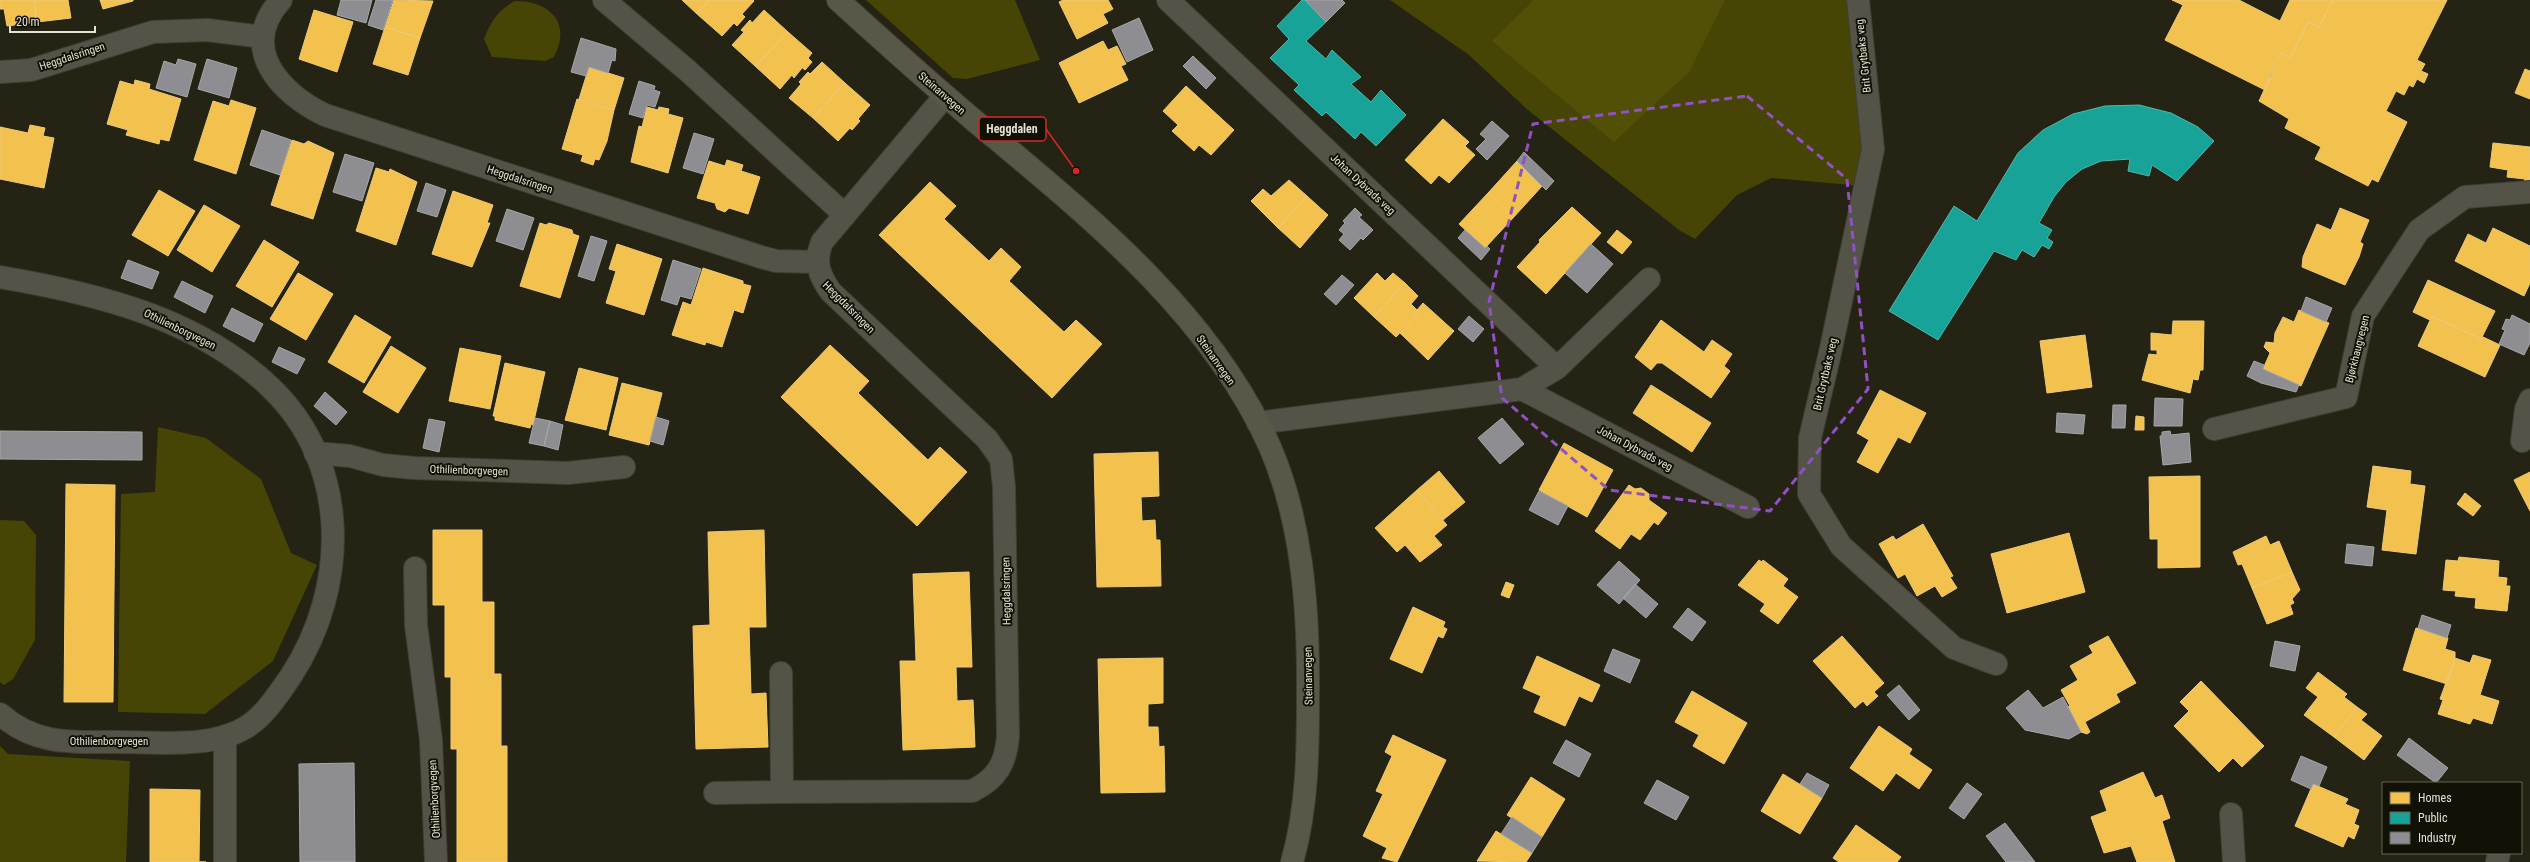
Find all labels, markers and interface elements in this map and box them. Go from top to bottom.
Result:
scale bar [10,8,95,34]
text: 20 m [16,15,40,29]
street label: Brit Grytbaks veg [1853,19,1874,93]
street label: Heggdalsringen [38,40,107,73]
street label: Steinanvegen [915,69,968,117]
callout: Heggdalen [979,117,1046,141]
text: Heggdalen [986,122,1038,136]
street label: Johan Dybvads veg [1328,151,1398,218]
street label: Heggdalsringen [485,163,554,196]
street label: Heggdalsringen [820,279,877,336]
street label: Othilienborgvegen [142,306,218,353]
street label: Bjørkhaugvegen [2343,314,2372,384]
street label: Steinanvegen [1194,333,1238,388]
street label: Brit Grytbaks veg [1811,337,1840,412]
street label: Johan Dybvads veg [1595,423,1675,474]
street label: Othilienborgvegen [429,463,508,478]
street label: Heggdalsringen [999,557,1014,625]
street label: Steinanvegen [1301,647,1316,705]
street label: Othilienborgvegen [70,735,148,748]
street label: Othilienborgvegen [426,759,443,839]
legend [2382,782,2522,854]
text: Homes [2418,791,2452,805]
text: Public [2418,811,2448,825]
text: Industry [2418,831,2456,845]

